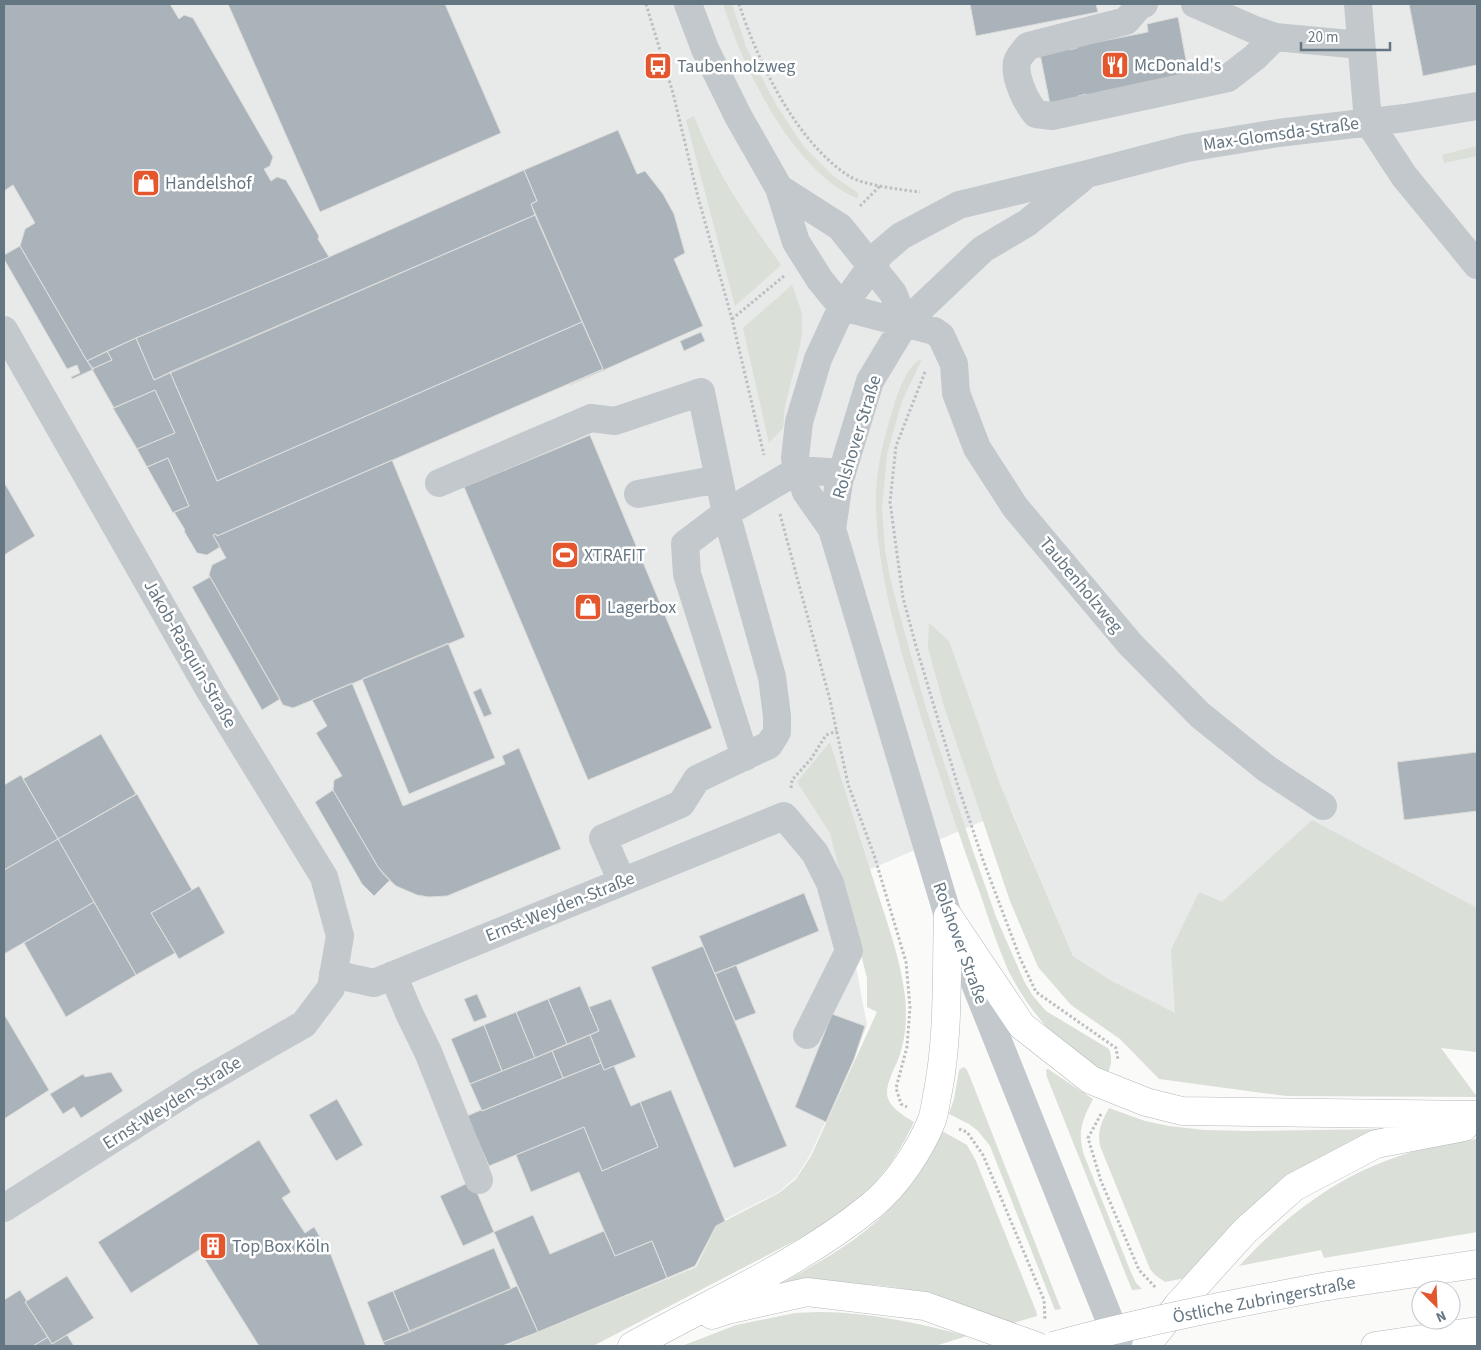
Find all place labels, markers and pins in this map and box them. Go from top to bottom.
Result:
restaurant icon: McDonald's [1100,50,1130,80]
bus stop icon: Taubenholzweg [643,51,673,81]
place label: McDonald's [1134,53,1221,78]
place label: Taubenholzweg [677,54,795,79]
shop icon: Handelshof [131,168,161,198]
place label: Handelshof [165,171,252,196]
sports icon: XTRAFIT [550,540,580,570]
place label: XTRAFIT [584,543,646,568]
shop icon: Lagerbox [573,592,603,622]
place label: Lagerbox [607,595,676,620]
building icon: Top Box Köln [198,1231,228,1261]
place label: Top Box Köln [232,1234,330,1259]

